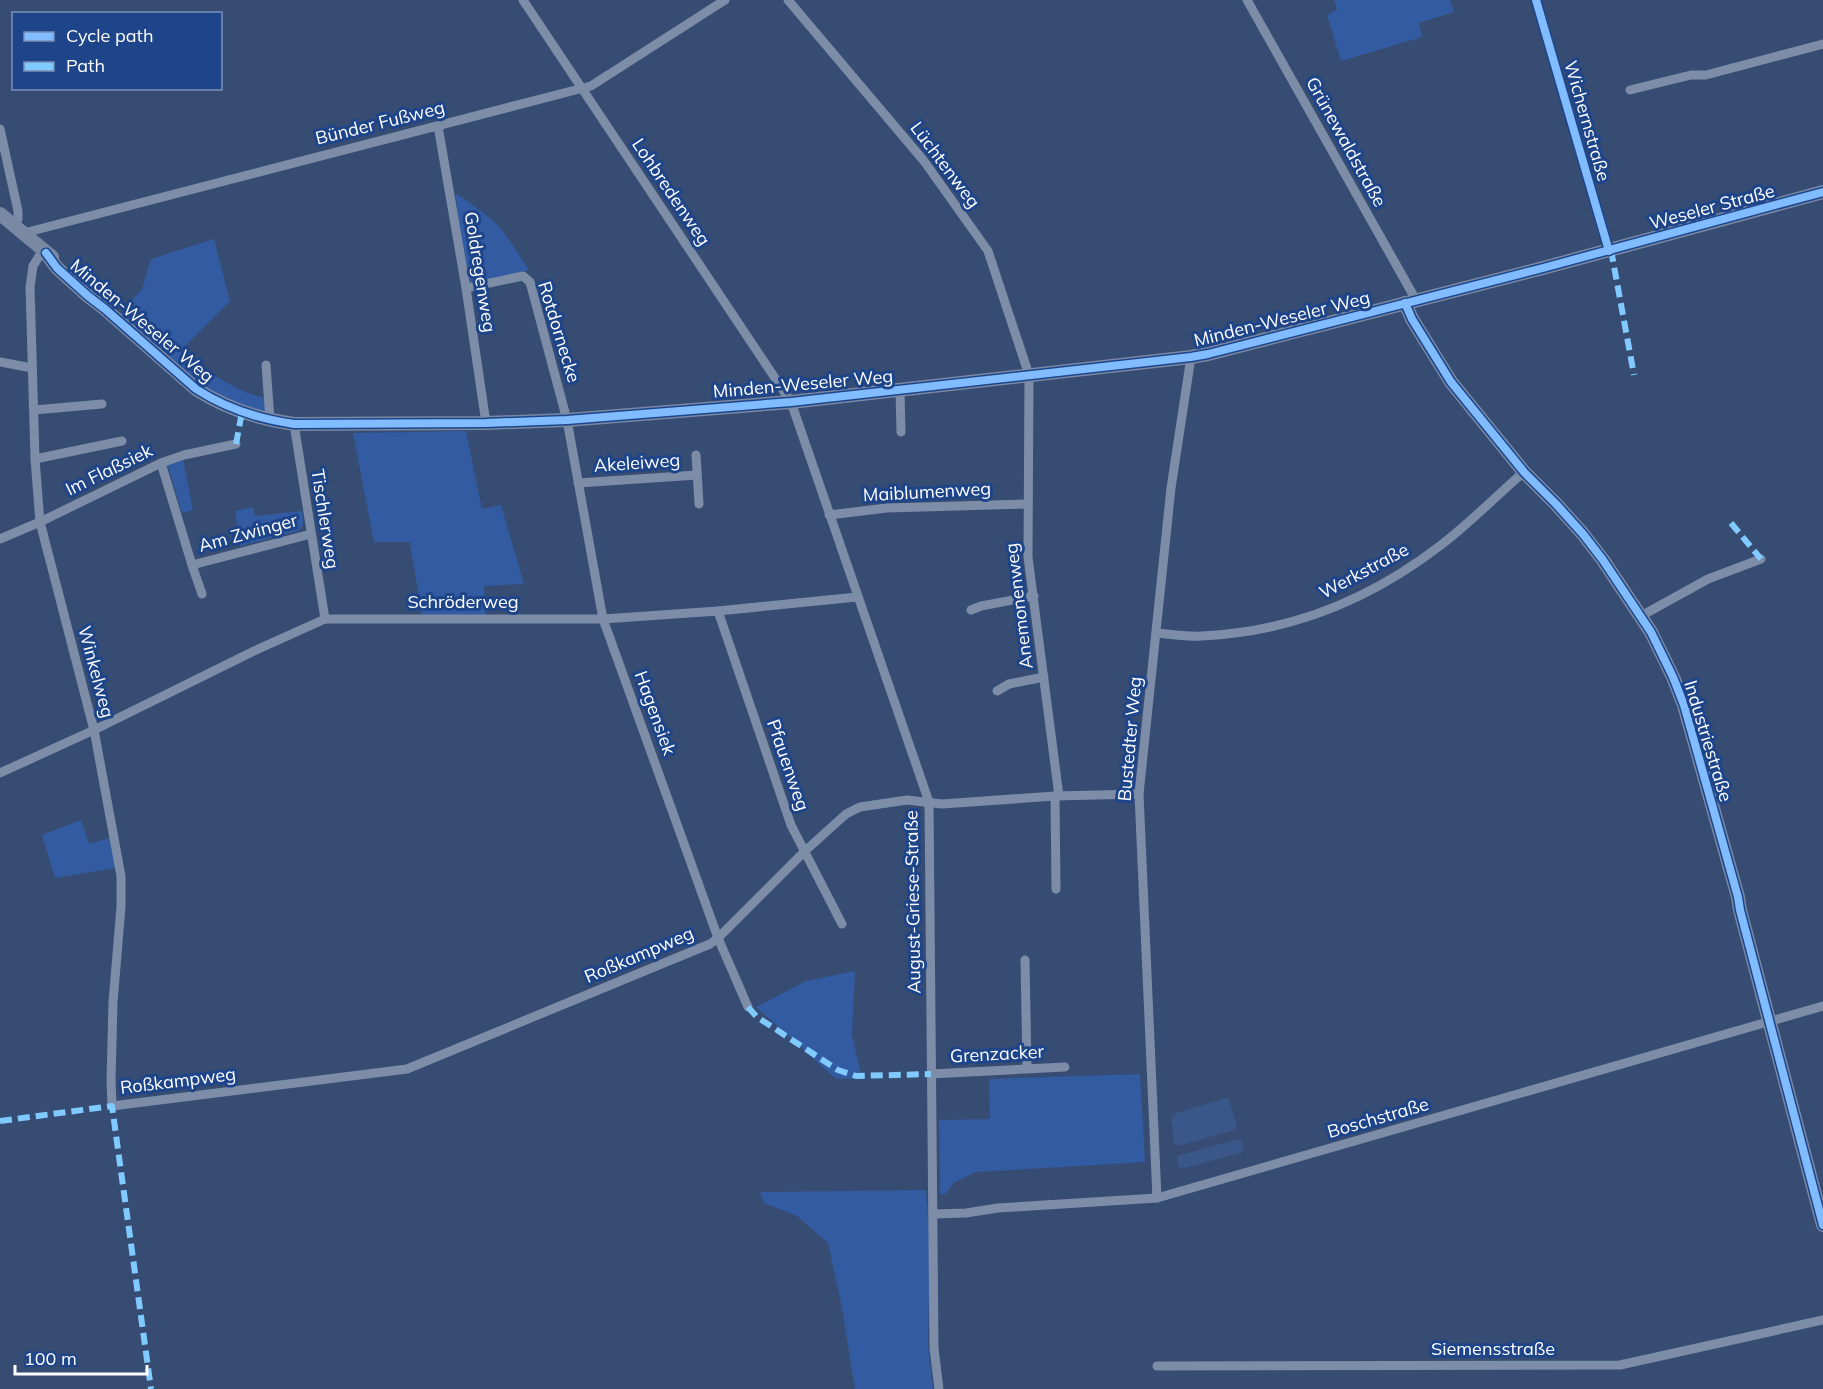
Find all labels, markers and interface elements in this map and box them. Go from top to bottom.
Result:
legend [12,12,222,90]
text: Cycle path [66,24,153,47]
text: Path [66,54,105,77]
street label: Wichernstraße [1559,58,1616,184]
street label: Grünewaldstraße [1301,73,1392,211]
street label: Bünder Fußweg [313,95,447,150]
street label: Lüchtenweg [905,117,985,212]
street label: Lohbredenweg [627,134,716,250]
street label: Weseler Straße [1647,179,1777,234]
street label: Goldregenweg [460,210,501,334]
street label: Minden-Weseler Weg [66,254,219,387]
street label: Rotdornecke [533,279,586,385]
street label: Minden-Weseler Weg [1191,286,1372,352]
street label: Minden-Weseler Weg [712,364,894,403]
street label: Im Flaßsiek [62,438,157,500]
street label: Akeleiweg [593,448,681,477]
street label: Tischlerweg [306,467,345,571]
street label: Maiblumenweg [862,477,992,506]
street label: Am Zwinger [196,508,300,557]
street label: Werkstraße [1315,537,1412,604]
street label: Anemonenweg [999,542,1038,670]
street label: Schröderweg [407,590,519,613]
street label: Winkelweg [73,623,120,720]
street label: Hagensiek [630,668,682,759]
street label: Bustedter Weg [1113,676,1146,802]
street label: Industriestraße [1679,677,1738,804]
street label: Pfauenweg [762,716,815,814]
street label: August-Griese-Straße [899,810,926,994]
street label: Roßkampweg [581,921,697,988]
street label: Grenzacker [949,1040,1045,1067]
street label: Roßkampweg [119,1062,237,1099]
street label: Boschstraße [1324,1092,1431,1143]
street label: Siemensstraße [1431,1337,1555,1360]
scale bar [15,1338,147,1376]
text: 100 m [24,1347,77,1370]

